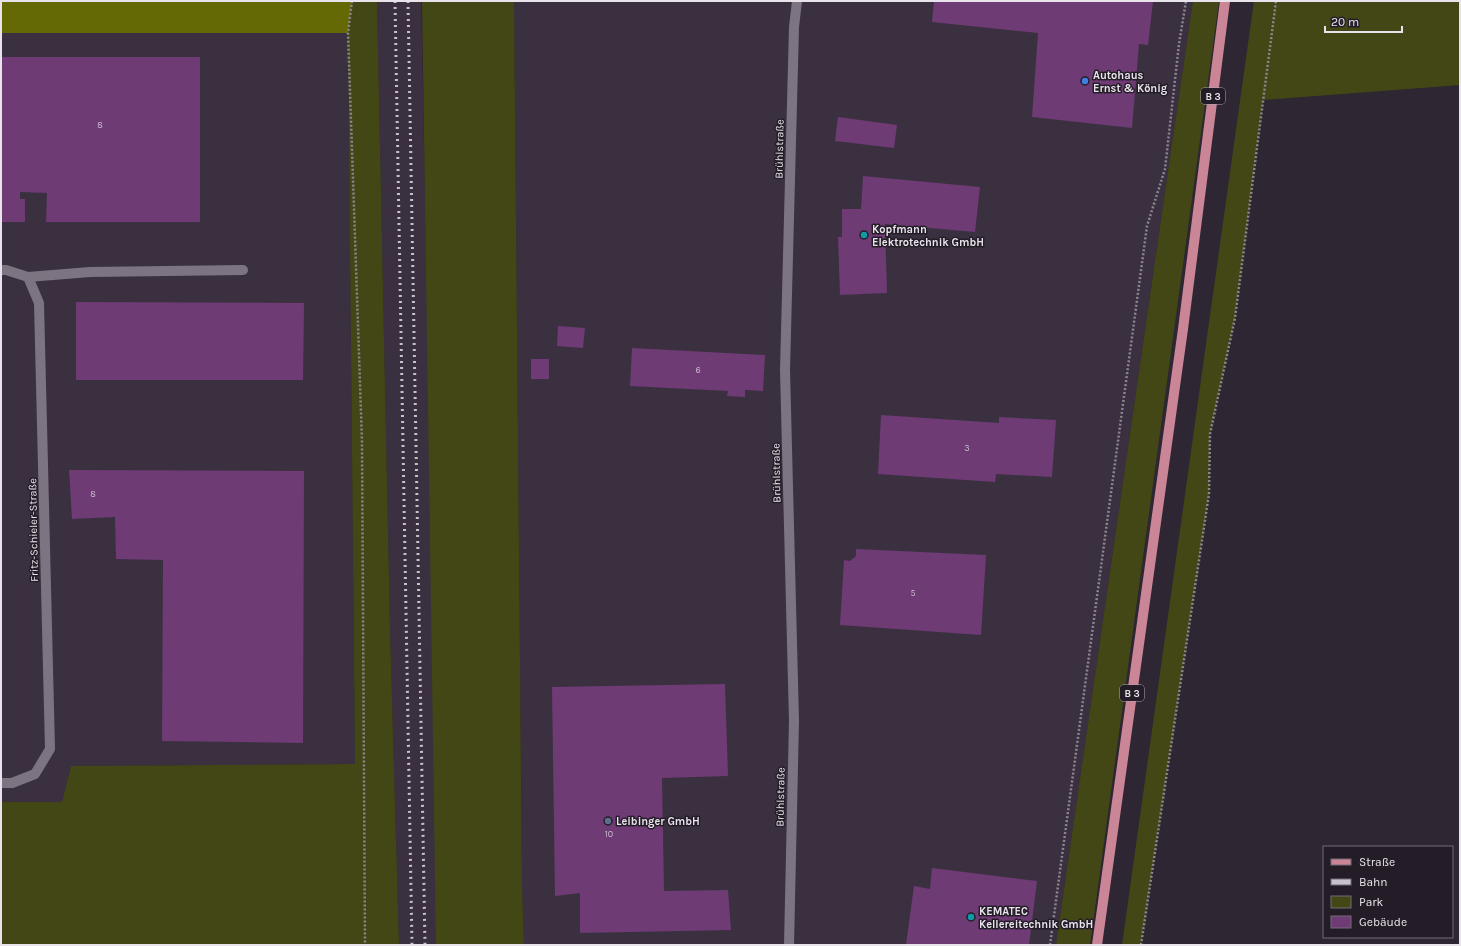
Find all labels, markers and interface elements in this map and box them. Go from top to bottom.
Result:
scale bar [1325,8,1402,34]
text: 20 m [1331,15,1359,29]
place label: Autohaus Ernst & König [1093,69,1168,95]
marker: Autohaus Ernst & König [1080,76,1090,86]
road number: B 3 [1201,88,1225,104]
street label: Brühlstraße [772,119,787,179]
house number: 8 [97,120,103,130]
place label: Kopfmann Elektrotechnik GmbH [872,223,984,249]
marker: Kopfmann Elektrotechnik GmbH [859,230,869,240]
house number: 6 [695,365,701,375]
street label: Brühlstraße [769,443,784,503]
house number: 3 [964,443,970,453]
street label: Fritz-Schieler-Straße [26,478,41,582]
house number: 8 [90,489,96,499]
house number: 5 [910,588,916,598]
road number: B 3 [1120,685,1144,701]
street label: Brühlstraße [773,767,788,827]
place label: Leibinger GmbH [616,815,700,828]
marker: Leibinger GmbH [603,816,613,826]
house number: 10 [605,829,613,839]
legend [1323,846,1453,938]
text: Straße [1359,855,1395,869]
text: Bahn [1359,875,1388,889]
text: Park [1359,895,1384,909]
place label: KEMATEC Kellereitechnik GmbH [979,905,1093,931]
marker: KEMATEC Kellereitechnik GmbH [966,912,976,922]
text: Gebäude [1359,915,1407,929]

